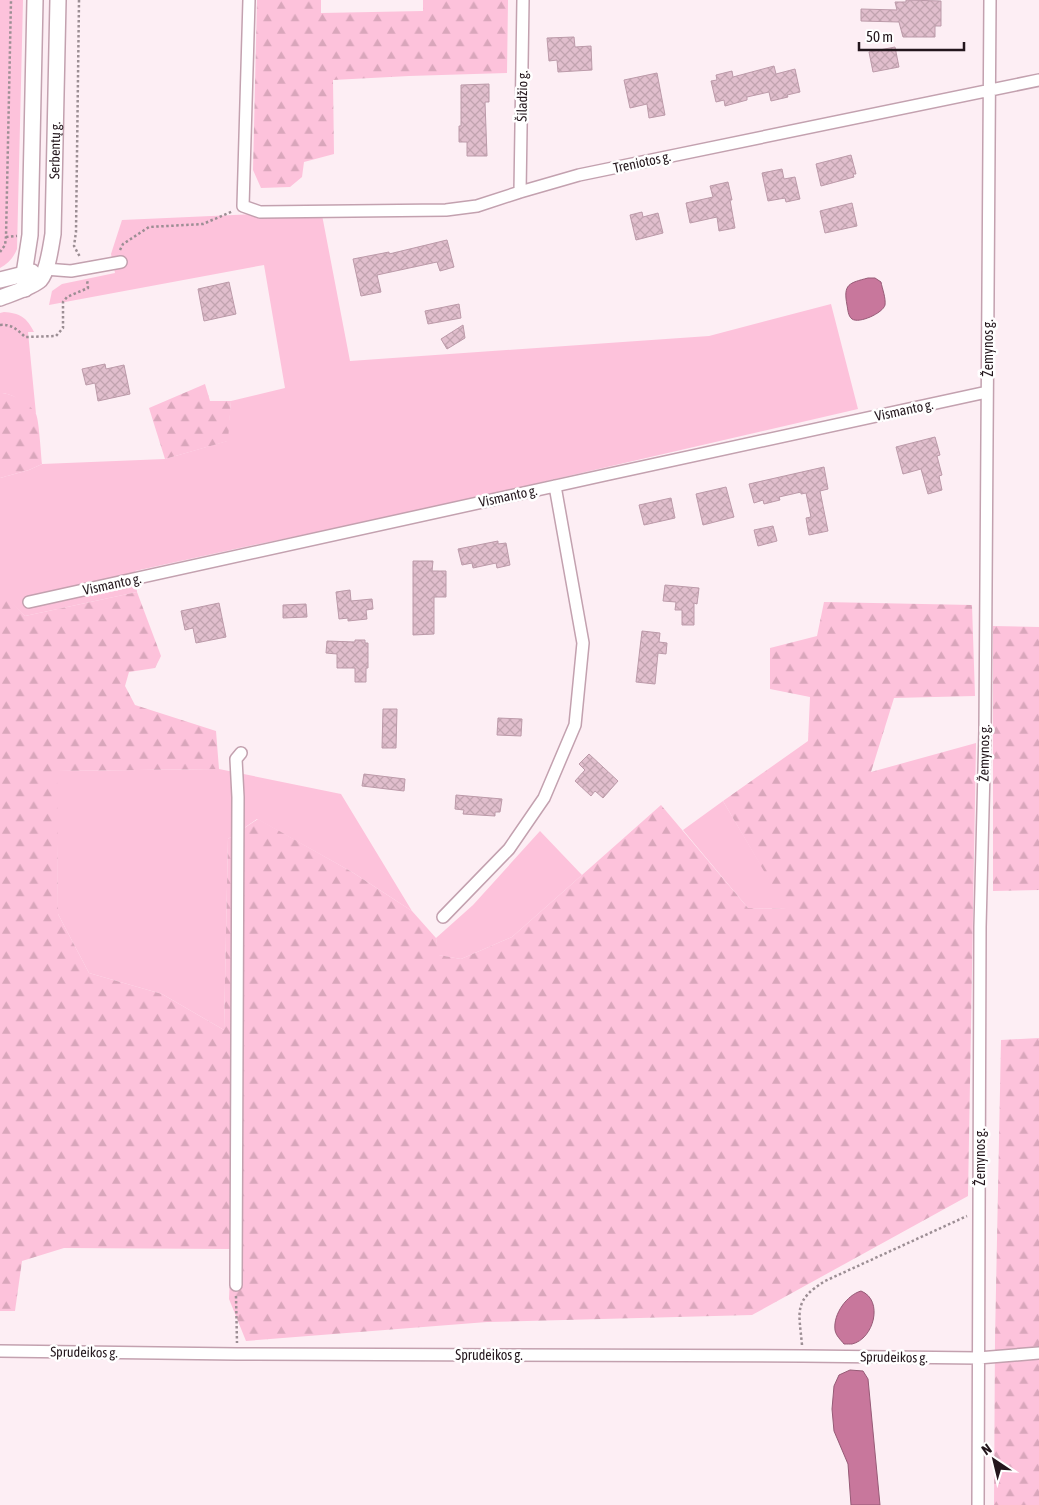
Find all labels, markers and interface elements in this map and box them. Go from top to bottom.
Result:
scale bar [859,20,964,52]
text: 50 m [866,28,893,45]
street label: Šiladžio g. [514,70,530,122]
street label: Serbentų g. [46,121,63,179]
street label: Treniotos g. [612,148,672,176]
street label: Žemynos g. [980,319,996,377]
street label: Vismanto g. [873,396,935,424]
street label: Vismanto g. [477,482,539,510]
street label: Vismanto g. [81,570,143,598]
street label: Žemynos g. [976,724,992,782]
street label: Žemynos g. [972,1128,988,1186]
street label: Sprudeikos g. [50,1343,118,1361]
street label: Sprudeikos g. [455,1347,523,1363]
street label: Sprudeikos g. [860,1348,928,1366]
north arrow [969,1435,1019,1485]
text: N [979,1440,995,1458]

